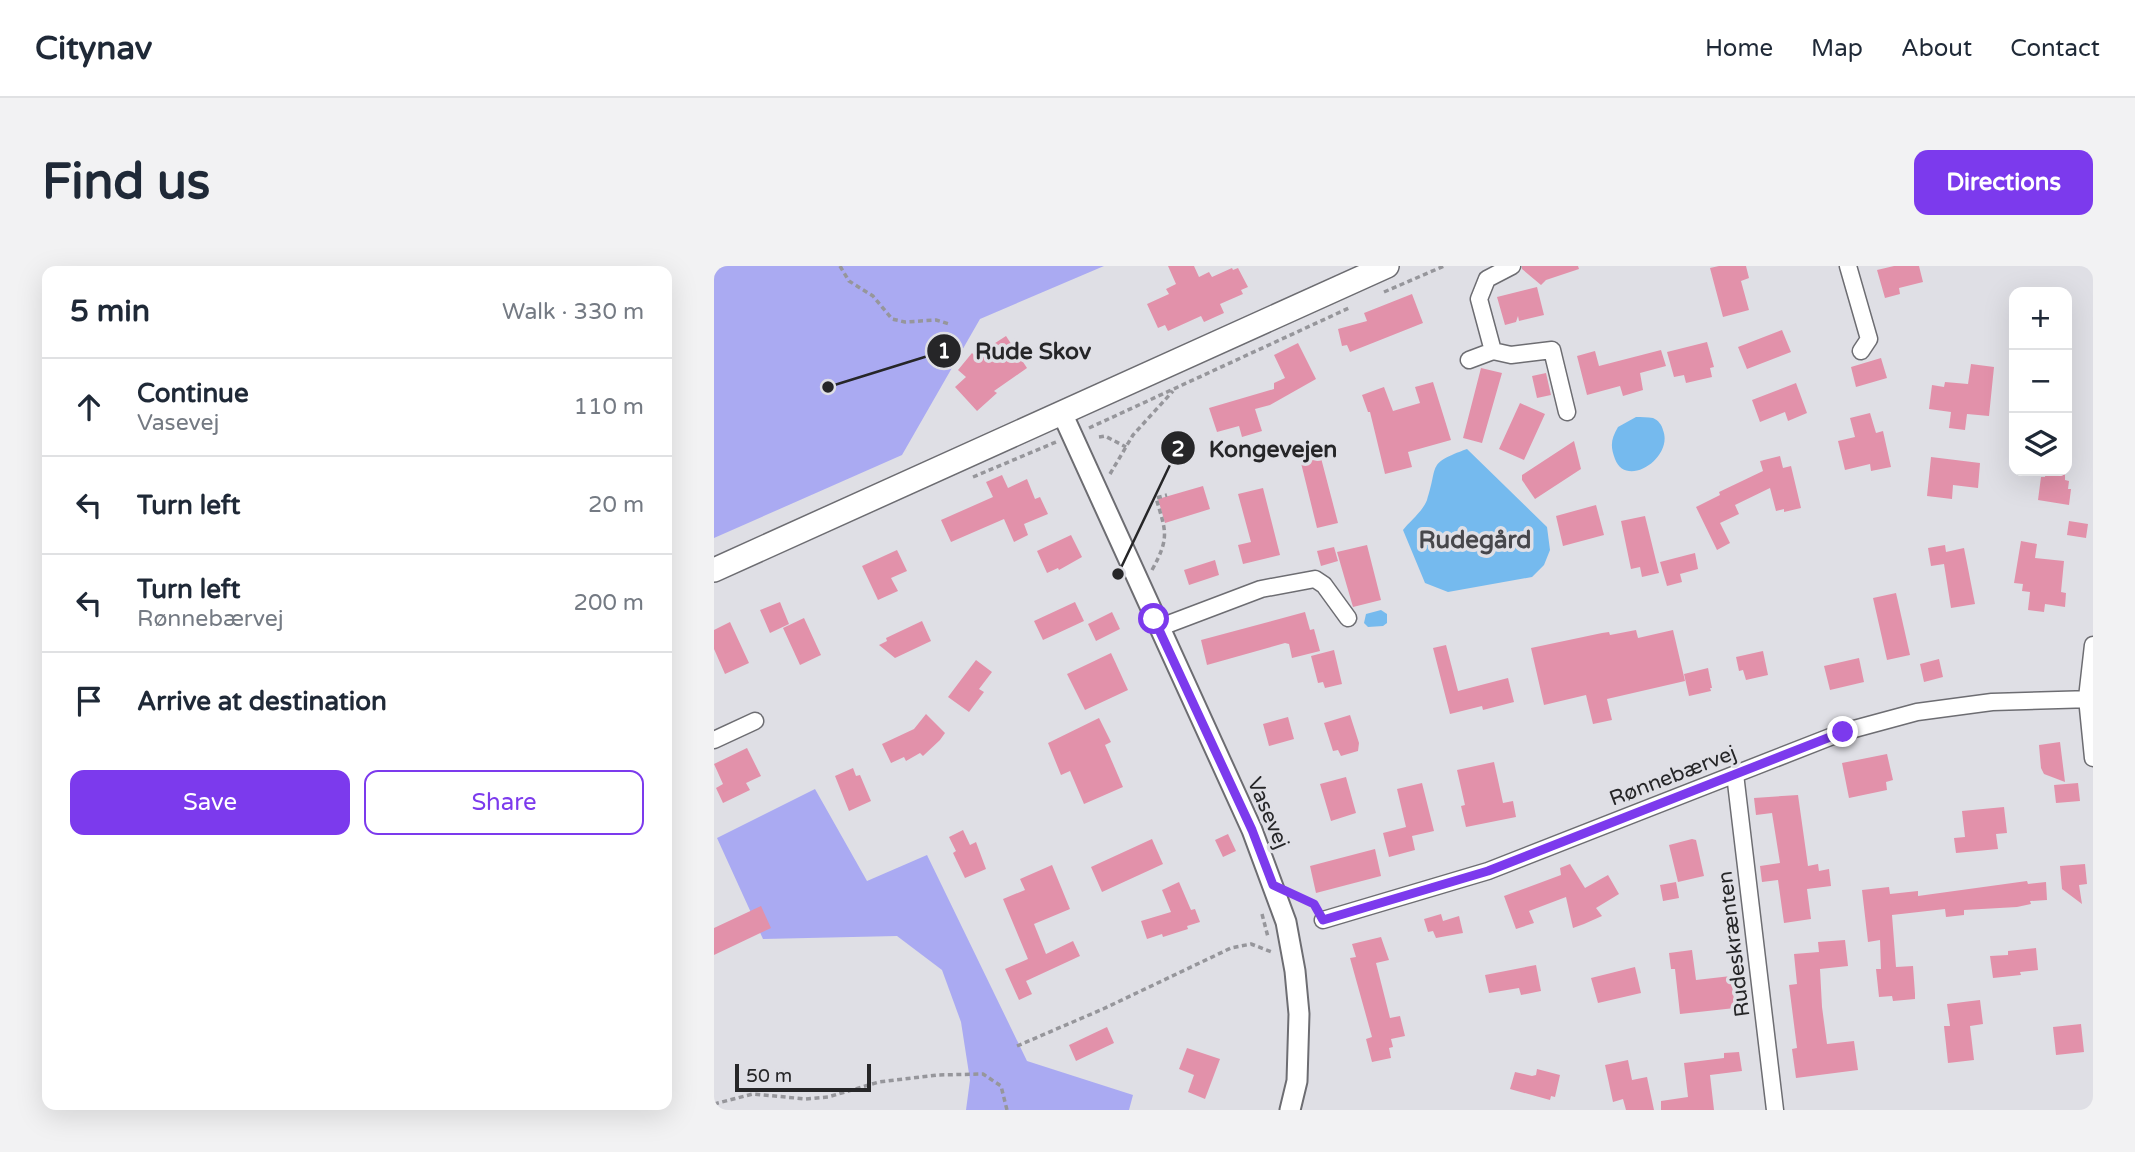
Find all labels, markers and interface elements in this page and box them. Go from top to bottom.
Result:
text: Citynav [35,29,152,68]
text: Home [1705,34,1773,63]
text: Map [1811,34,1863,63]
text: About [1901,34,1972,63]
text: Contact [2010,34,2100,63]
button: Directions [1914,150,2093,215]
text: Find us [42,153,210,212]
map controls [2009,287,2072,476]
button: + [2009,287,2072,350]
text: 5 min [70,293,150,330]
text: Walk · 330 m [502,298,644,326]
callout: Rude Skov [926,329,1105,373]
text: Rude Skov [975,338,1092,366]
text: 1 [937,339,951,364]
button: − [2009,350,2072,413]
text: Continue [137,378,249,409]
icon: ahead [70,388,108,426]
text: 110 m [574,393,644,421]
text: Vasevej [137,409,219,437]
button: layers [2009,413,2072,476]
callout: Kongevejen [1160,426,1352,470]
text: Kongevejen [1209,436,1337,464]
text: 2 [1171,437,1185,462]
icon: left [70,486,108,524]
text: Turn left [137,490,240,521]
text: 20 m [588,491,644,519]
district label: Rudegård [1418,526,1532,555]
text: Turn left [137,574,240,605]
icon: left [70,584,108,622]
text: 200 m [574,589,644,617]
route start [1138,603,1169,634]
text: Rønnebærvej [137,605,284,633]
icon: arrive [70,682,108,720]
text: Arrive at destination [137,686,387,717]
route end [1827,716,1858,747]
street label: Rønnebærvej [1606,740,1740,812]
button: Save [70,770,350,835]
button: Share [364,770,644,835]
street label: Vasevej [1242,773,1294,853]
street label: Rudeskrænten [1713,870,1755,1018]
scale bar [735,1061,872,1093]
text: 50 m [746,1065,792,1087]

